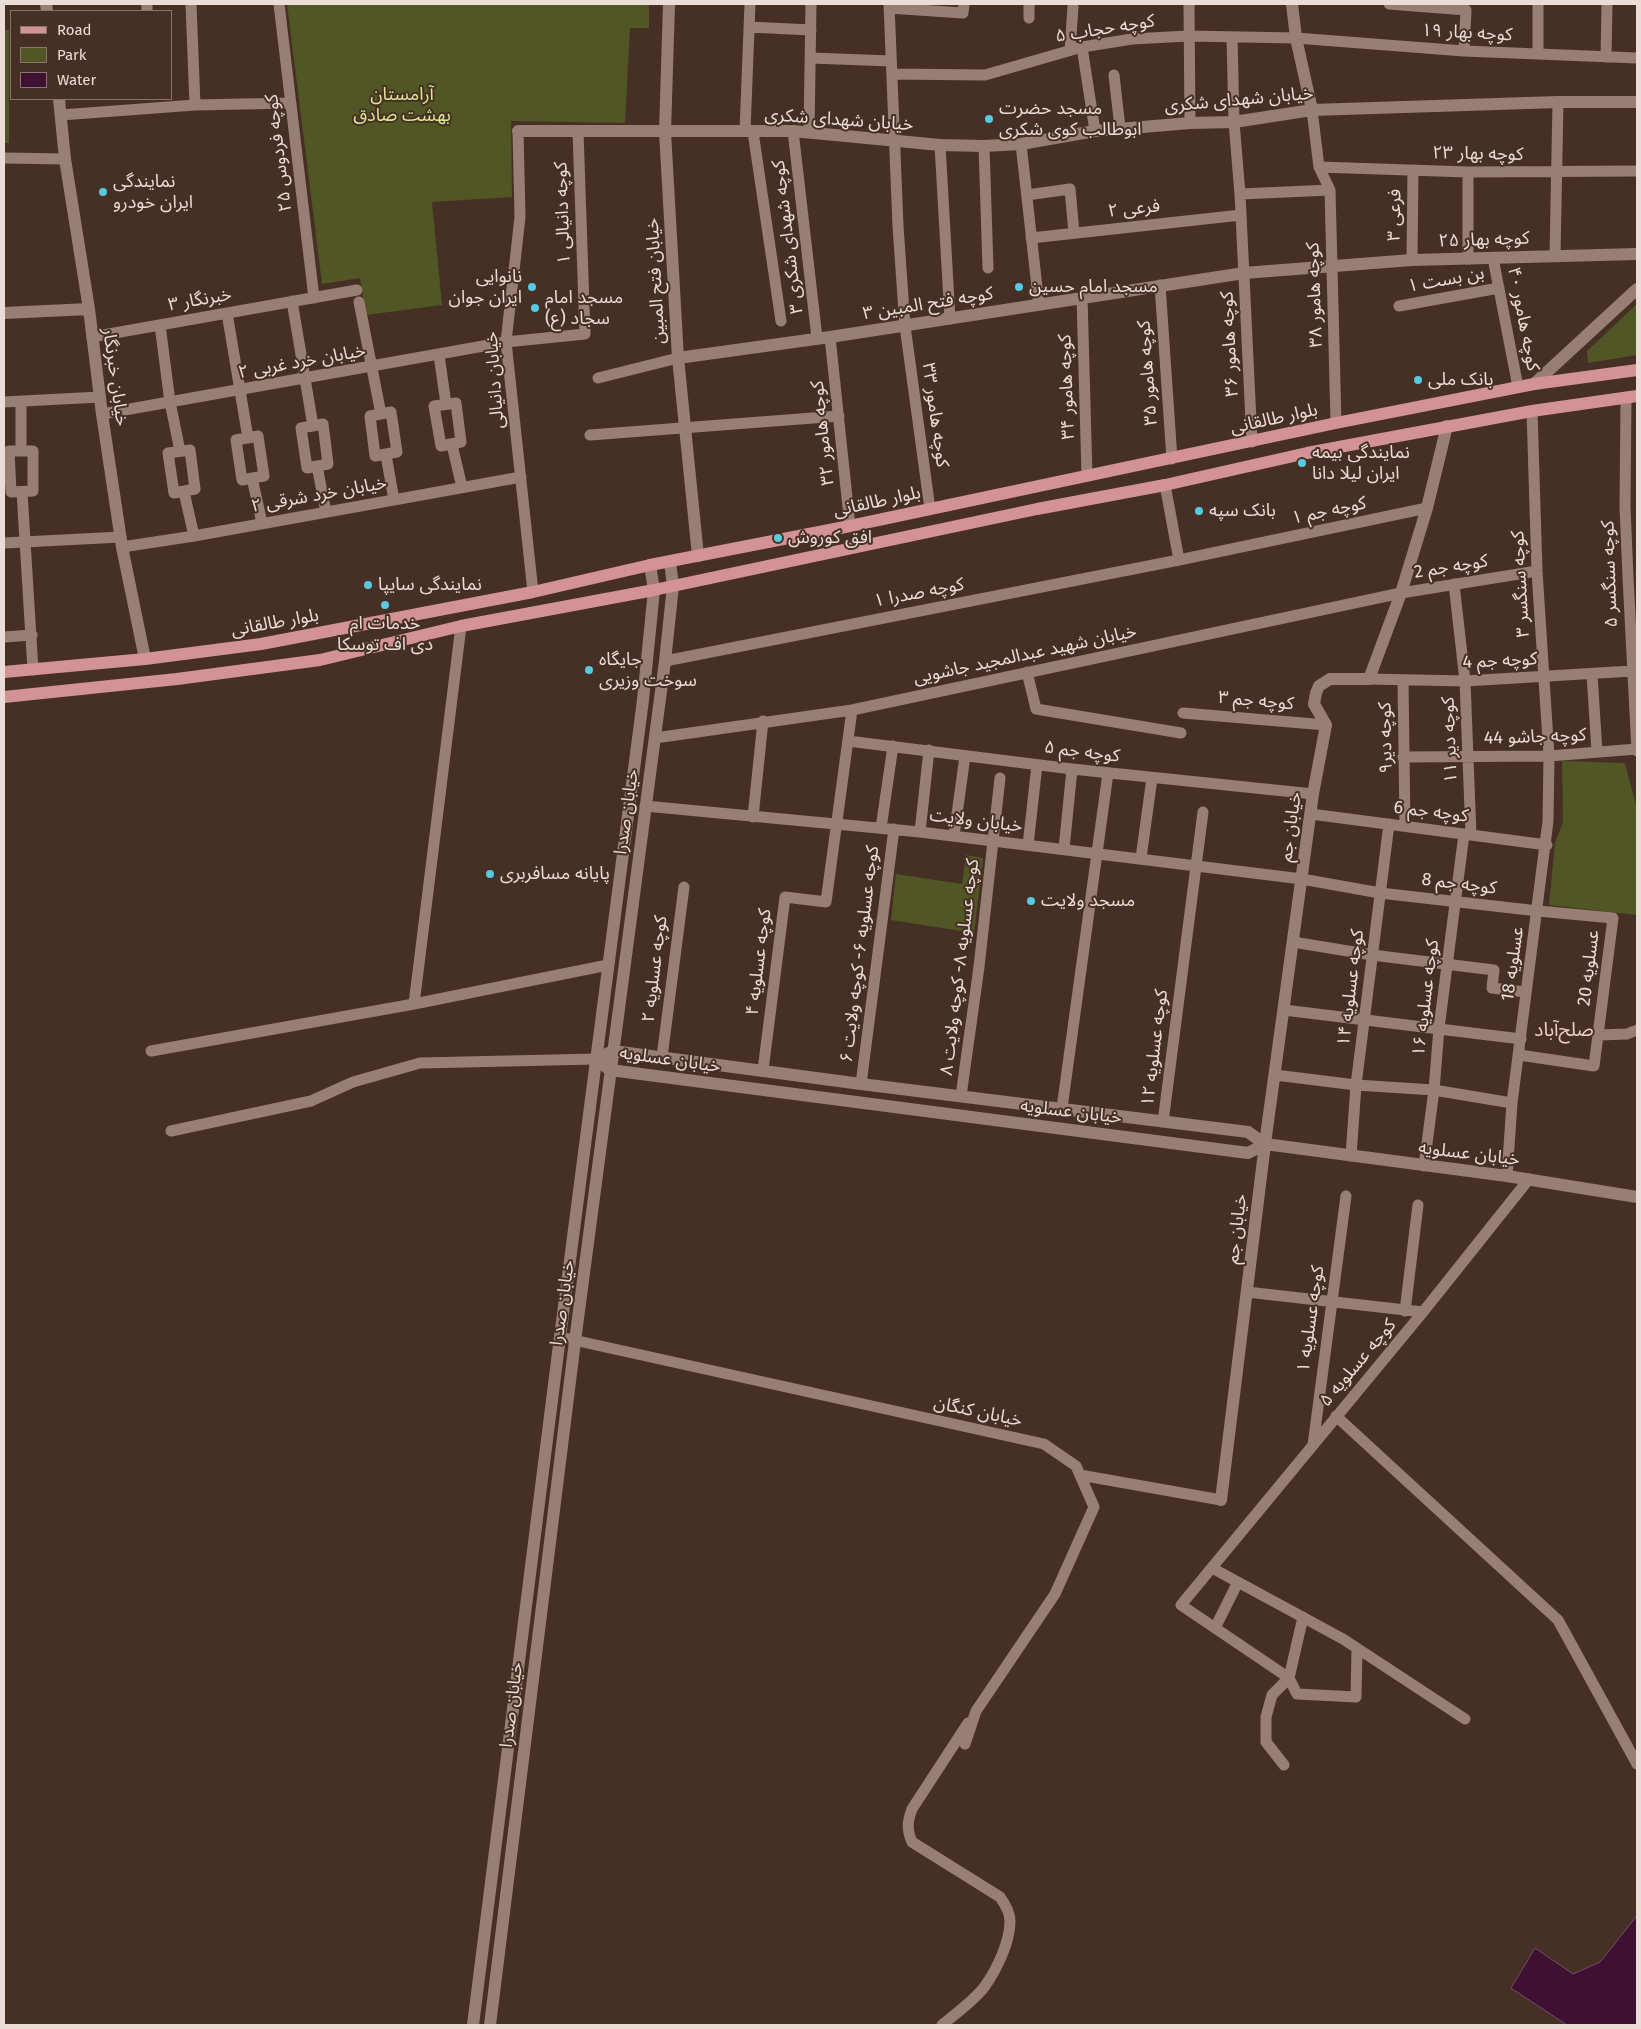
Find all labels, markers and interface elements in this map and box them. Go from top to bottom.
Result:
legend [10,10,172,100]
street label: کوچه حجاب ۵ [1054,10,1156,48]
street label: کوچه بهار ۱۹ [1421,20,1513,46]
text: Road [57,21,92,39]
text: Park [57,46,87,64]
text: Water [57,71,96,89]
street label: خیابان شهدای شکری [1164,83,1314,117]
park label: آرامستان بهشت صادق [353,84,451,126]
street label: کوچه فردوس ۲۵ [261,93,297,213]
place label: مسجد حضرت ابوطالب کوی شکری [999,98,1142,140]
street label: خیابان شهدای شکری [764,104,914,136]
marker: مسجد حضرت ابوطالب کوی شکری [983,113,995,125]
street label: کوچه بهار ۲۳ [1432,142,1524,166]
street label: کوچه شهدای شکری ۳ [768,159,808,315]
street label: کوچه دانیالی ۱ [550,161,576,265]
place label: نمایندگی ایران خودرو [113,171,193,213]
marker: نمایندگی ایران خودرو [97,186,109,198]
street label: فرعی ۳ [1384,189,1406,241]
street label: فرعی ۲ [1107,196,1161,222]
street label: خیابان فتح المبین [642,217,670,345]
street label: کوچه بهار ۲۵ [1438,228,1530,252]
street label: کوچه هامور ۳۸ [1302,242,1328,348]
street label: بن بست ۱ [1406,263,1486,297]
street label: کوچه هامور ۴۰ [1502,265,1544,373]
place label: نانوایی ایران جوان [449,266,522,308]
place label: مسجد امام حسین [1029,276,1158,298]
marker: نانوایی ایران جوان [526,281,538,293]
marker: مسجد امام حسین [1013,281,1025,293]
street label: کوچه فتح المبین ۳ [861,283,995,325]
street label: خبرنگار ۳ [166,284,234,316]
place label: مسجد امام سجاد (ع) [545,287,623,330]
street label: کوچه هامور ۳۶ [1216,291,1244,397]
marker: مسجد امام سجاد (ع) [529,302,541,314]
street label: کوچه هامور ۳۵ [1134,320,1162,426]
street label: خیابان خبرنگار [97,327,133,427]
street label: خیابان دانیالی [481,331,509,429]
street label: کوچه هامور ۳۴ [1054,334,1080,440]
street label: خیابان خرد غربی ۲ [237,340,367,384]
street label: کوچه هامور ۳۳ [917,361,953,469]
place label: بانک ملی [1428,369,1493,391]
marker: بانک ملی [1412,374,1424,386]
street label: کوچه هامور ۳۲ [807,379,839,487]
street label: بلوار طالقانی [1228,399,1320,439]
place label: نمایندگی بیمه ایران لیلا دانا [1312,442,1410,484]
marker: نمایندگی بیمه ایران لیلا دانا [1296,457,1308,469]
street label: خیابان خرد شرقی ۲ [249,472,389,518]
street label: بلوار طالقانی [831,482,923,522]
street label: کوچه جم ۱ [1290,493,1368,529]
place label: بانک سپه [1209,500,1276,522]
marker: بانک سپه [1193,505,1205,517]
street label: کوچه سنگسر ۵ [1597,520,1623,628]
place label: افق کوروش [788,527,872,549]
street label: کوچه سنگسر ۳ [1507,530,1535,638]
marker: افق کوروش [772,532,784,544]
street label: کوچه جم 2 [1413,551,1489,583]
place label: نمایندگی سایپا [378,574,482,596]
street label: کوچه صدرا ۱ [872,574,966,612]
marker: نمایندگی سایپا [362,579,374,591]
marker: خدمات ام دی اف توسکا [379,599,391,611]
street label: بلوار طالقانی [229,605,321,641]
place label: خدمات ام دی اف توسکا [337,613,433,656]
street label: خیابان شهید عبدالمجید جاشویی [911,621,1139,689]
street label: کوچه جم 4 [1462,648,1538,674]
place label: جایگاه سوخت وزیری [599,649,697,692]
marker: جایگاه سوخت وزیری [583,664,595,676]
street label: کوچه جم ۳ [1217,687,1295,715]
street label: کوچه دیر ۱۱ [1438,696,1462,784]
street label: کوچه دیر۹ [1375,702,1397,774]
street label: کوچه جاشو 44 [1483,724,1587,750]
street label: کوچه جم ۵ [1043,737,1121,767]
street label: خیابان صدرا [610,768,644,856]
street label: خیابان جم [1275,791,1307,863]
street label: کوچه جم 6 [1392,797,1470,827]
street label: خیابان ولایت [928,805,1024,837]
street label: کوچه عسلویه ۶- کوچه ولایت ۶ [836,844,884,1064]
street label: کوچه عسلویه ۸- کوچه ولایت ۸ [936,857,984,1077]
place label: پایانه مسافربری [500,863,610,885]
marker: پایانه مسافربری [484,868,496,880]
street label: کوچه جم 8 [1420,869,1498,899]
place label: مسجد ولایت [1041,890,1135,912]
marker: مسجد ولایت [1025,895,1037,907]
street label: کوچه عسلویه ۴ [742,907,776,1017]
street label: کوچه عسلویه ۲ [638,914,672,1024]
street label: عسلویه 18 [1497,925,1529,1003]
street label: کوچه عسلویه ۱۴ [1333,928,1369,1048]
street label: عسلویه 20 [1574,929,1604,1007]
street label: کوچه عسلویه ۱۶ [1408,938,1444,1058]
street label: کوچه عسلویه ۱۲ [1137,988,1173,1108]
district label: صلح‌آباد [1534,1020,1594,1042]
street label: خیابان عسلویه [618,1042,722,1078]
street label: خیابان عسلویه [1019,1095,1123,1129]
street label: خیابان عسلویه [1417,1137,1521,1171]
street label: خیابان جم [1222,1193,1252,1265]
street label: خیابان صدرا [546,1259,580,1347]
street label: کوچه عسلویه ۱ [1293,1264,1329,1374]
street label: کوچه عسلویه ۵ [1315,1315,1401,1411]
street label: خیابان کنگان [932,1392,1024,1432]
street label: خیابان صدرا [496,1661,528,1749]

